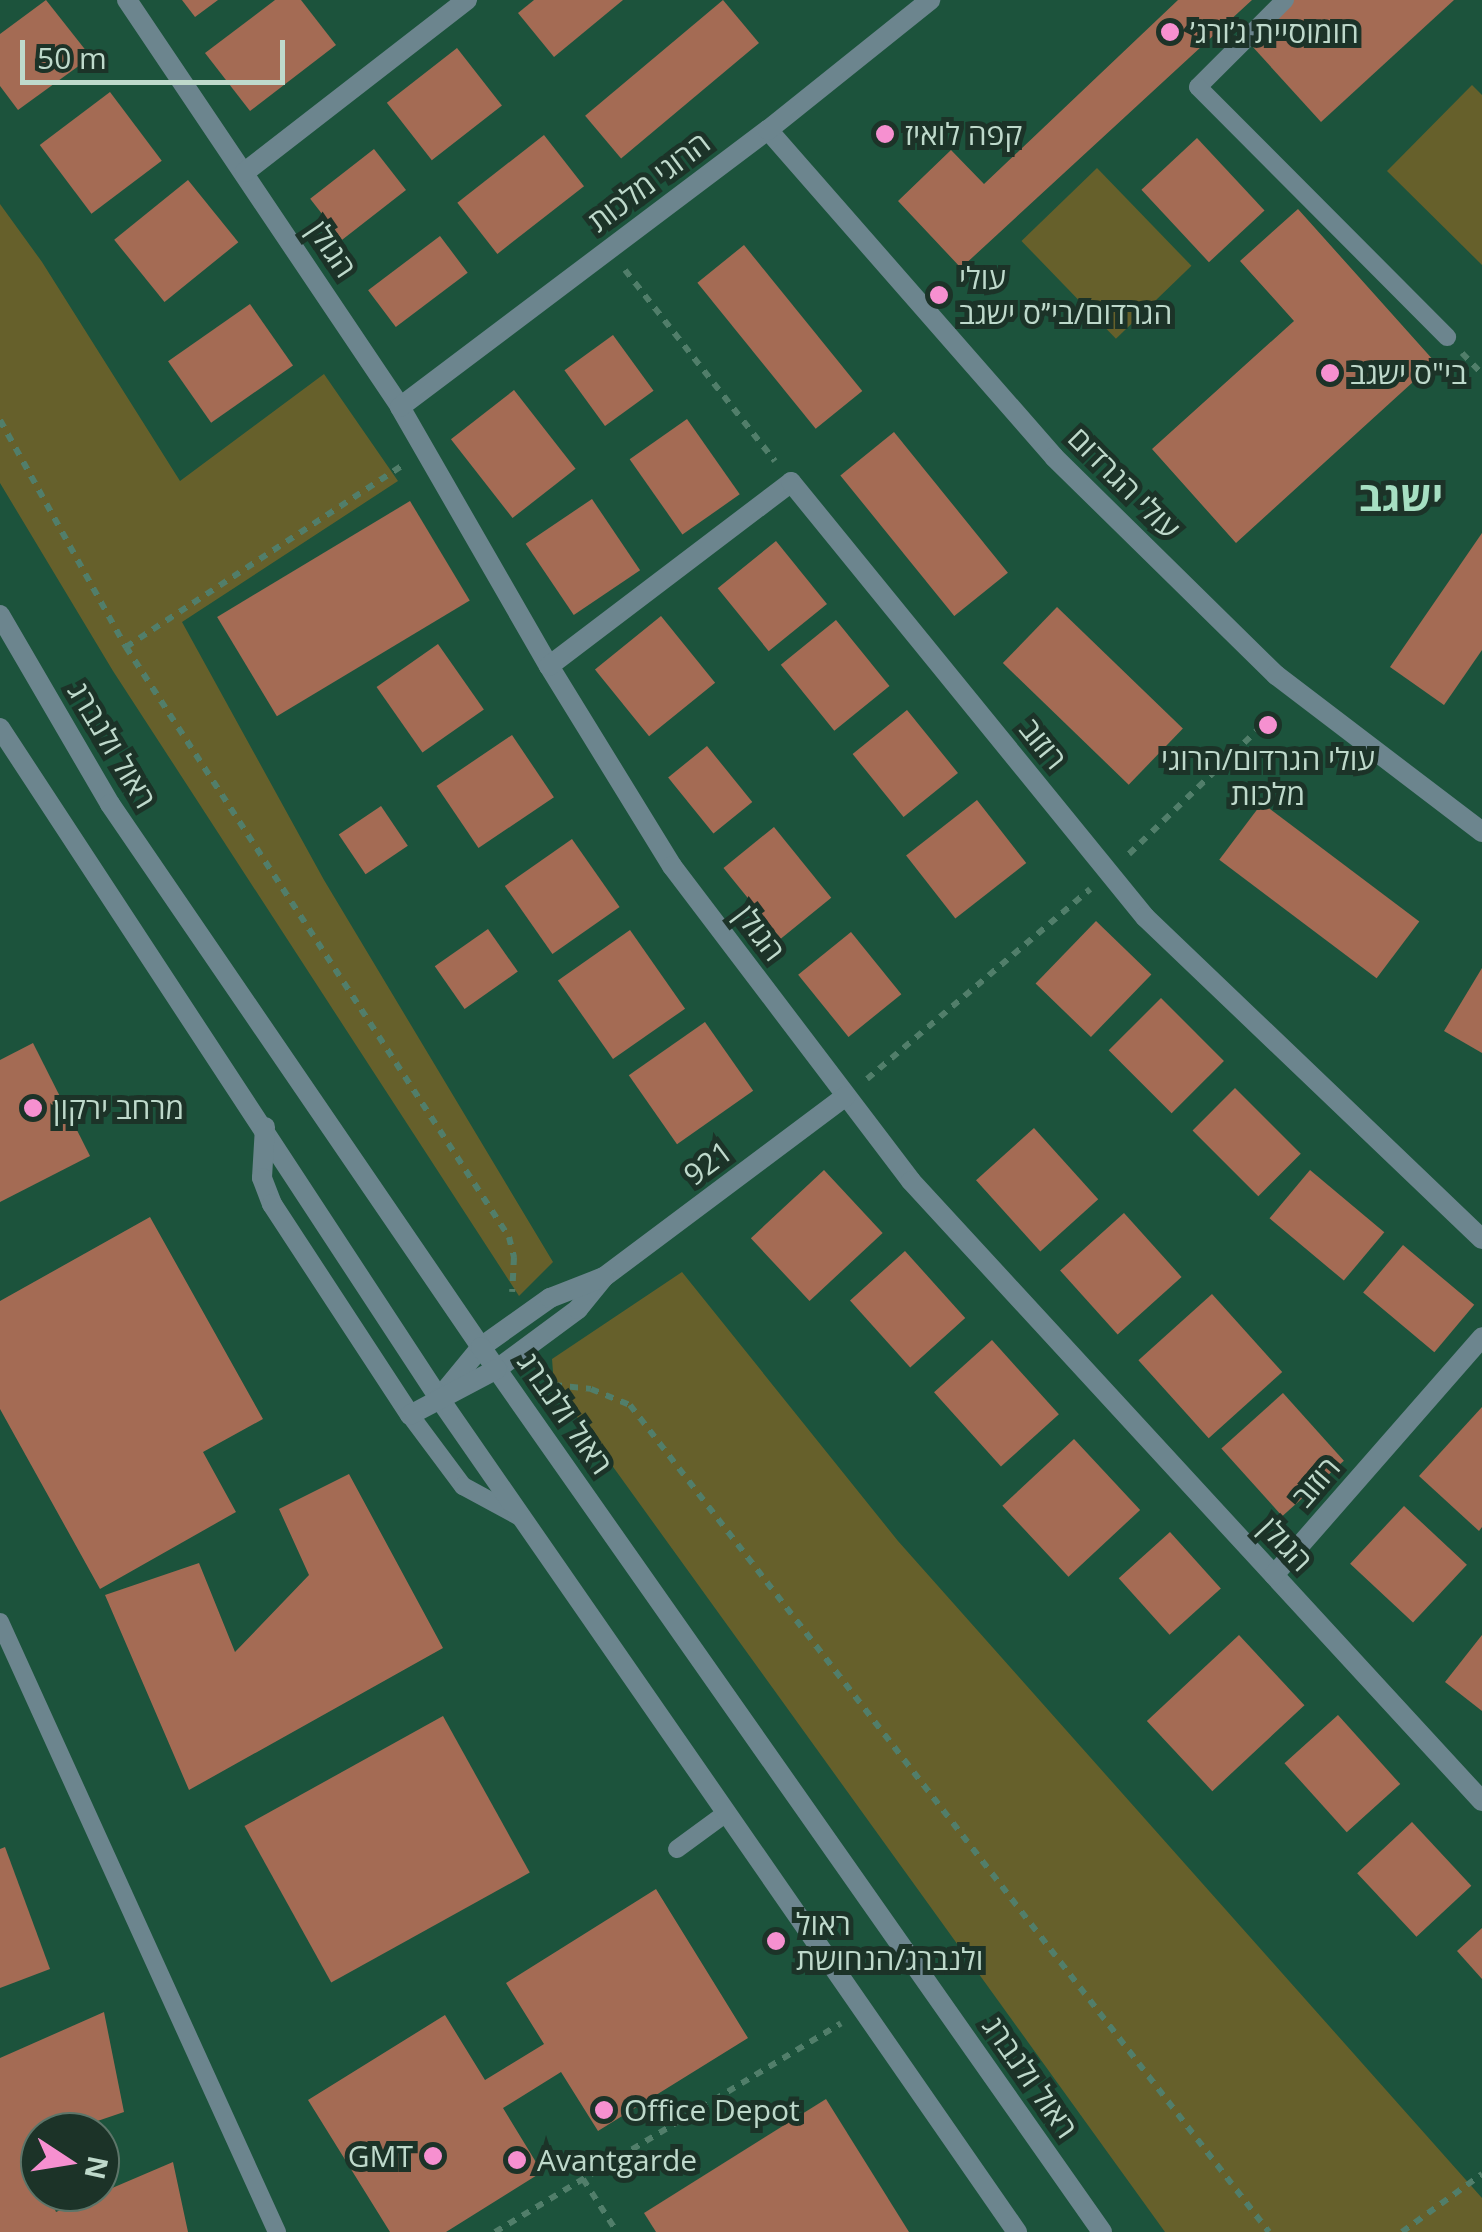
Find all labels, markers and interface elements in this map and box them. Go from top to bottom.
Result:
place label: חומוסיית ג׳ורג׳ [1190,14,1359,50]
scale bar [25,20,290,82]
marker: חומוסיית ג׳ורג׳ [1159,21,1181,43]
text: 50 m [37,37,107,78]
place label: קפה לואיז [905,116,1022,152]
marker: קפה לואיז [874,123,896,145]
street label: הרוגי מלכות [581,125,717,239]
street label: הגולן [300,214,364,284]
place label: עולי הגרדום/בי״ס ישגב [959,260,1172,330]
marker: עולי הגרדום/בי״ס ישגב [928,284,950,306]
place label: בי"ס ישגב [1350,355,1467,391]
marker: בי"ס ישגב [1319,362,1341,384]
street label: עולי הגרדום [1061,420,1187,546]
district label: ישגב [1359,472,1443,520]
street label: ראול ולנברג [60,676,164,814]
street label: רוזוב [1012,712,1074,776]
marker: עולי הגרדום/הרוגי מלכות [1257,714,1279,736]
place label: עולי הגרדום/הרוגי מלכות [1161,741,1375,812]
street label: הגולן [727,898,793,968]
place label: מרחב ירקון [53,1090,184,1126]
marker: מרחב ירקון [22,1097,44,1119]
street label: 921 [677,1133,739,1193]
street label: ראול ולנברג [510,1345,620,1481]
street label: רוזוב [1285,1450,1347,1514]
street label: הגולן [1252,1510,1320,1578]
place label: ראול ולנברג/הנחושת [796,1906,983,1976]
marker: ראול ולנברג/הנחושת [765,1930,787,1952]
street label: ראול ולנברג [975,2009,1085,2145]
place label: Office Depot [624,2092,800,2128]
marker: Office Depot [593,2099,615,2121]
north arrow [20,2112,120,2212]
place label: GMT [348,2138,413,2174]
place label: Avantgarde [537,2142,697,2178]
marker: GMT [422,2145,444,2167]
marker: Avantgarde [506,2149,528,2171]
text: N [76,2153,118,2183]

